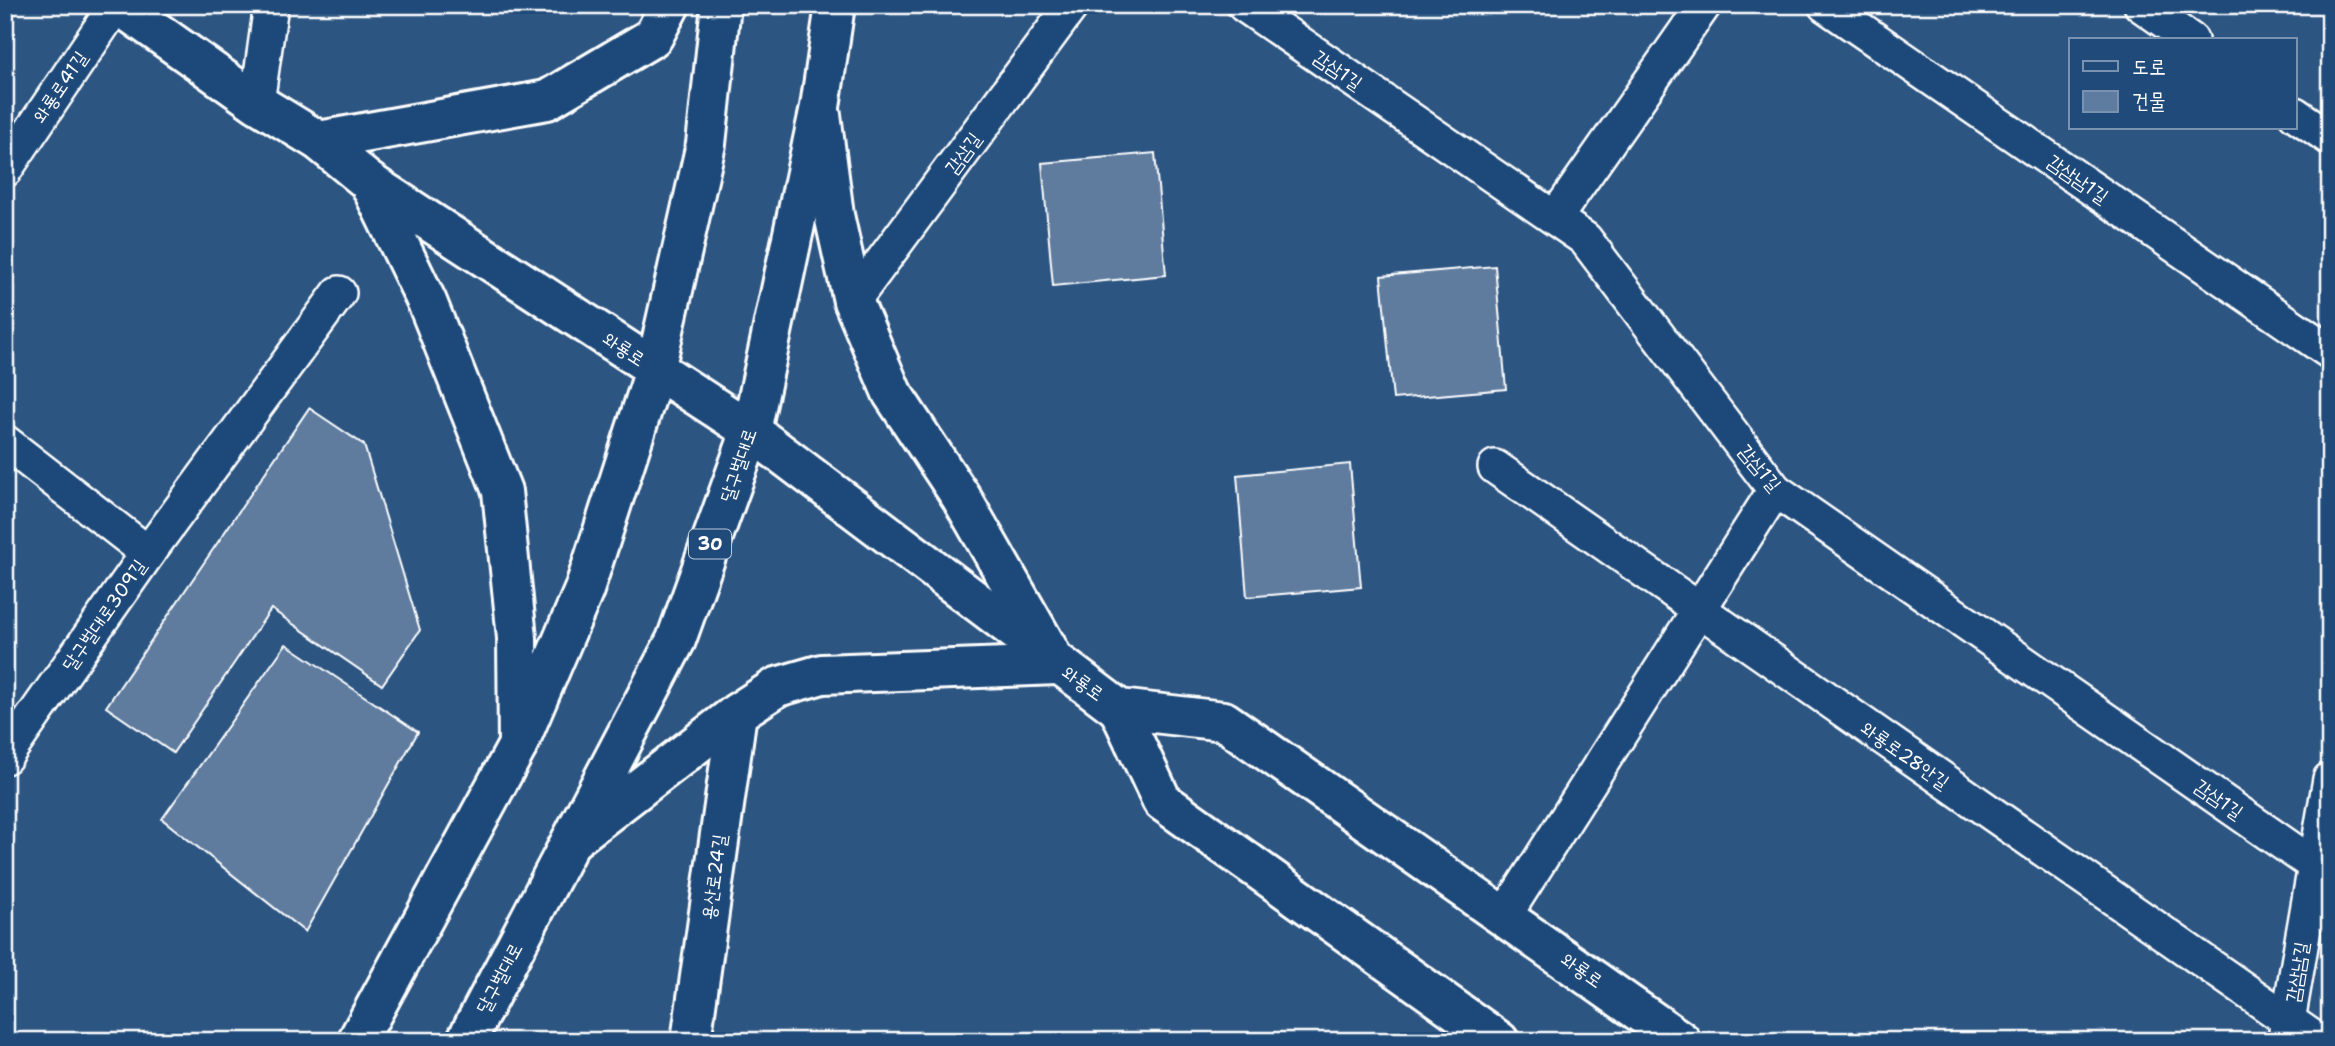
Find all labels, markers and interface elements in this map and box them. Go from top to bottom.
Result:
legend [2069,38,2296,130]
street label: 감삼1길 [1309,45,1367,95]
street label: 와룡로41길 [27,46,93,128]
text: 도로 [2132,53,2166,81]
text: 건물 [2132,87,2166,115]
street label: 감삼길 [939,127,987,179]
street label: 감삼남1길 [2043,149,2113,209]
street label: 와룡로 [598,326,650,372]
street label: 달구벌대로 [714,425,762,505]
street label: 감삼1길 [1733,439,1787,497]
road number: 30 [689,530,731,558]
street label: 달구벌대로309길 [56,554,152,676]
street label: 와룡로 [1057,660,1109,706]
street label: 와룡로28안길 [1856,715,1954,795]
street label: 감삼1길 [2190,773,2248,825]
street label: 용산로24길 [696,832,732,922]
street label: 달구벌대로 [470,938,528,1018]
street label: 감삼남길 [2280,940,2314,1004]
street label: 와룡로 [1556,947,1608,993]

